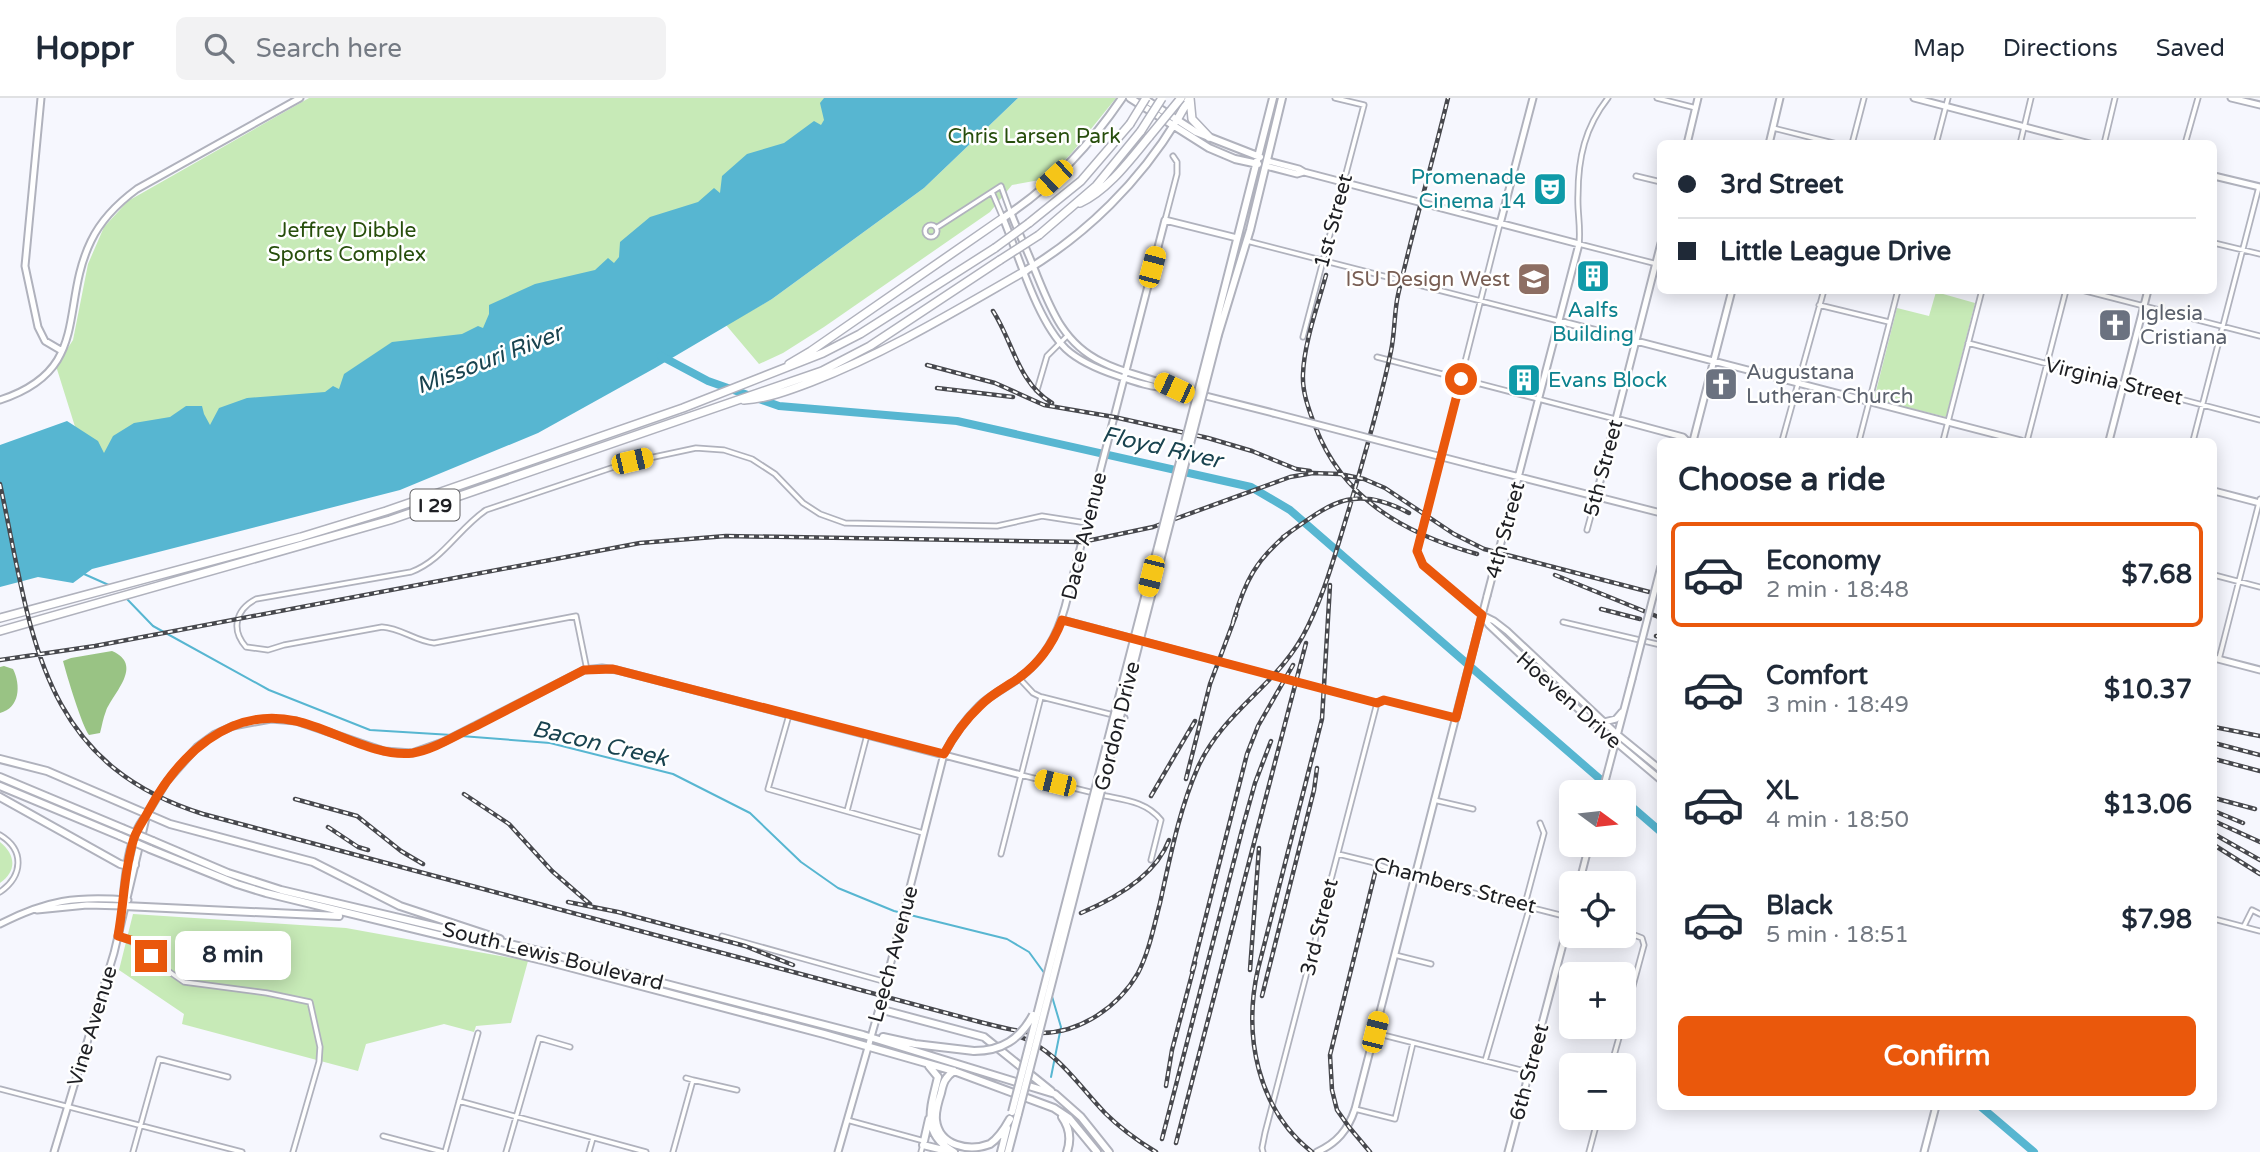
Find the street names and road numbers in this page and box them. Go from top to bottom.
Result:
street label: 1st Street [1309,171,1358,271]
street label: Virginia Street [2042,352,2185,411]
street label: 5th Street [1579,417,1628,519]
street label: Dace Avenue [1057,469,1112,603]
street label: 4th Street [1481,479,1530,581]
road number: I 29 [410,490,460,520]
street label: Hoeven Drive [1511,647,1627,754]
street label: Gordon Drive [1089,659,1146,793]
street label: Chambers Street [1371,852,1539,919]
street label: 3rd Street [1295,876,1344,978]
street label: Leech Avenue [863,883,924,1025]
street label: South Lewis Boulevard [440,917,666,996]
street label: Vine Avenue [62,963,123,1090]
street label: 6th Street [1505,1021,1554,1123]

